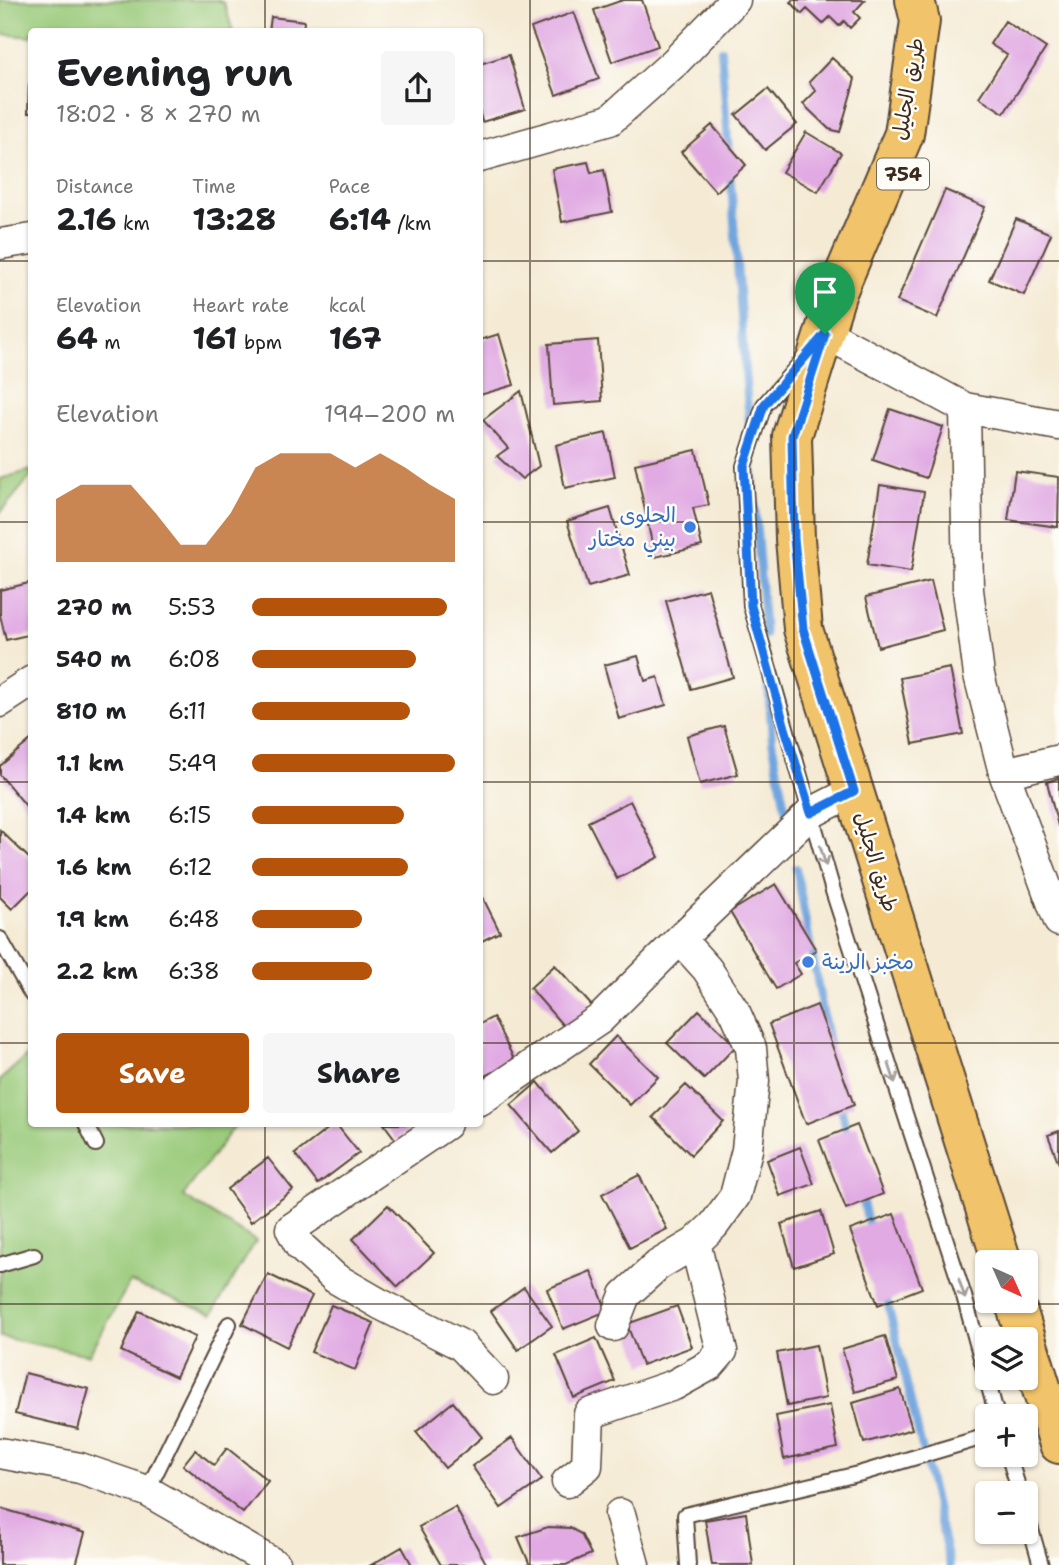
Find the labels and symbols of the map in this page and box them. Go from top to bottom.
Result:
street label: طريق الجليل [885,36,931,142]
road number: 754 [877,158,929,190]
pin [795,262,855,334]
place label: الحلوى بيني مختار [587,501,676,558]
marker: الحلوى بيني مختار [682,519,698,535]
street label: طريق الجليل [847,808,905,916]
one-way arrow [818,845,831,867]
place label: مخبز الرينة [822,948,914,976]
marker: مخبز الرينة [800,954,816,970]
one-way arrow [886,1062,899,1084]
north arrow [975,1250,1038,1312]
one-way arrow [957,1278,969,1300]

